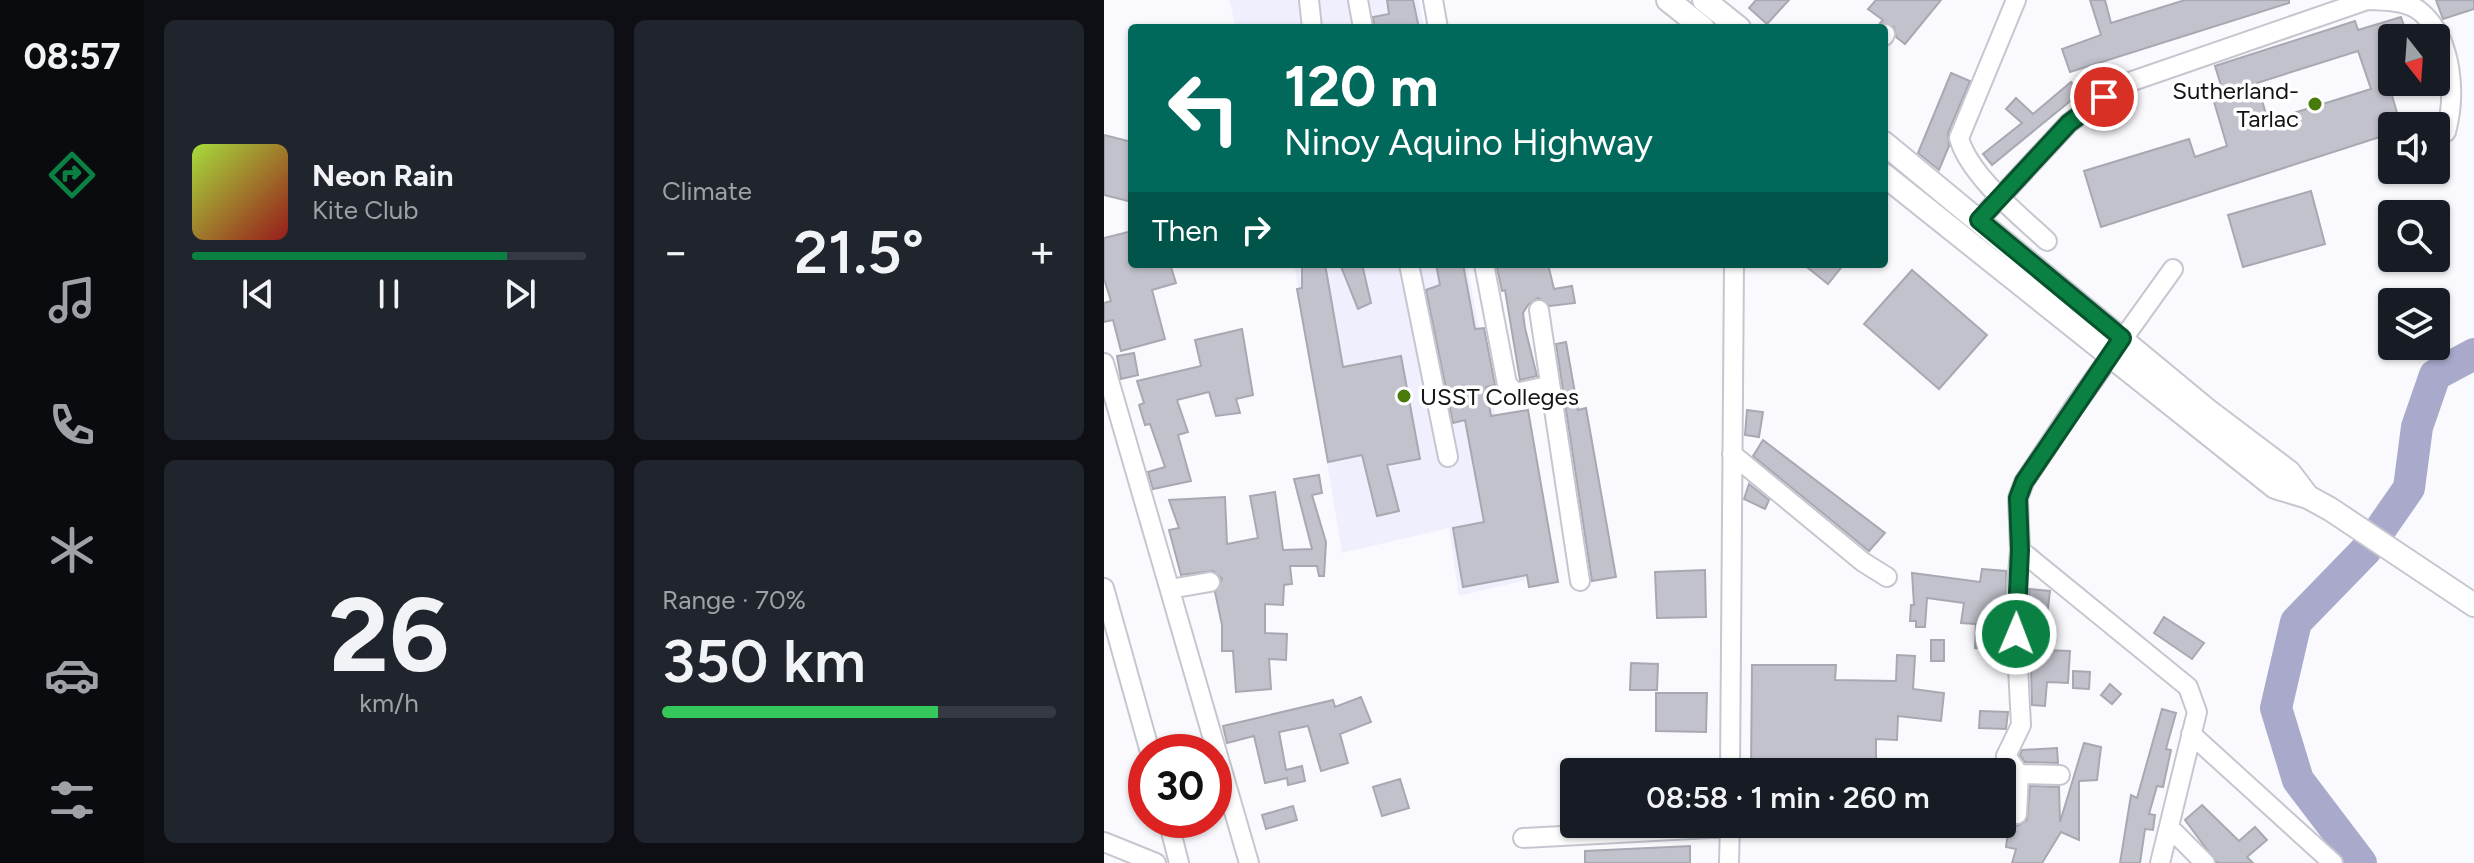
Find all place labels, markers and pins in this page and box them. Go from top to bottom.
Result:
pin [2070,63,2138,131]
place label: Sutherland- Tarlac [2172,76,2299,133]
marker: Sutherland- Tarlac [2306,95,2324,113]
place label: USST Colleges [1420,382,1579,411]
marker: USST Colleges [1395,387,1413,405]

